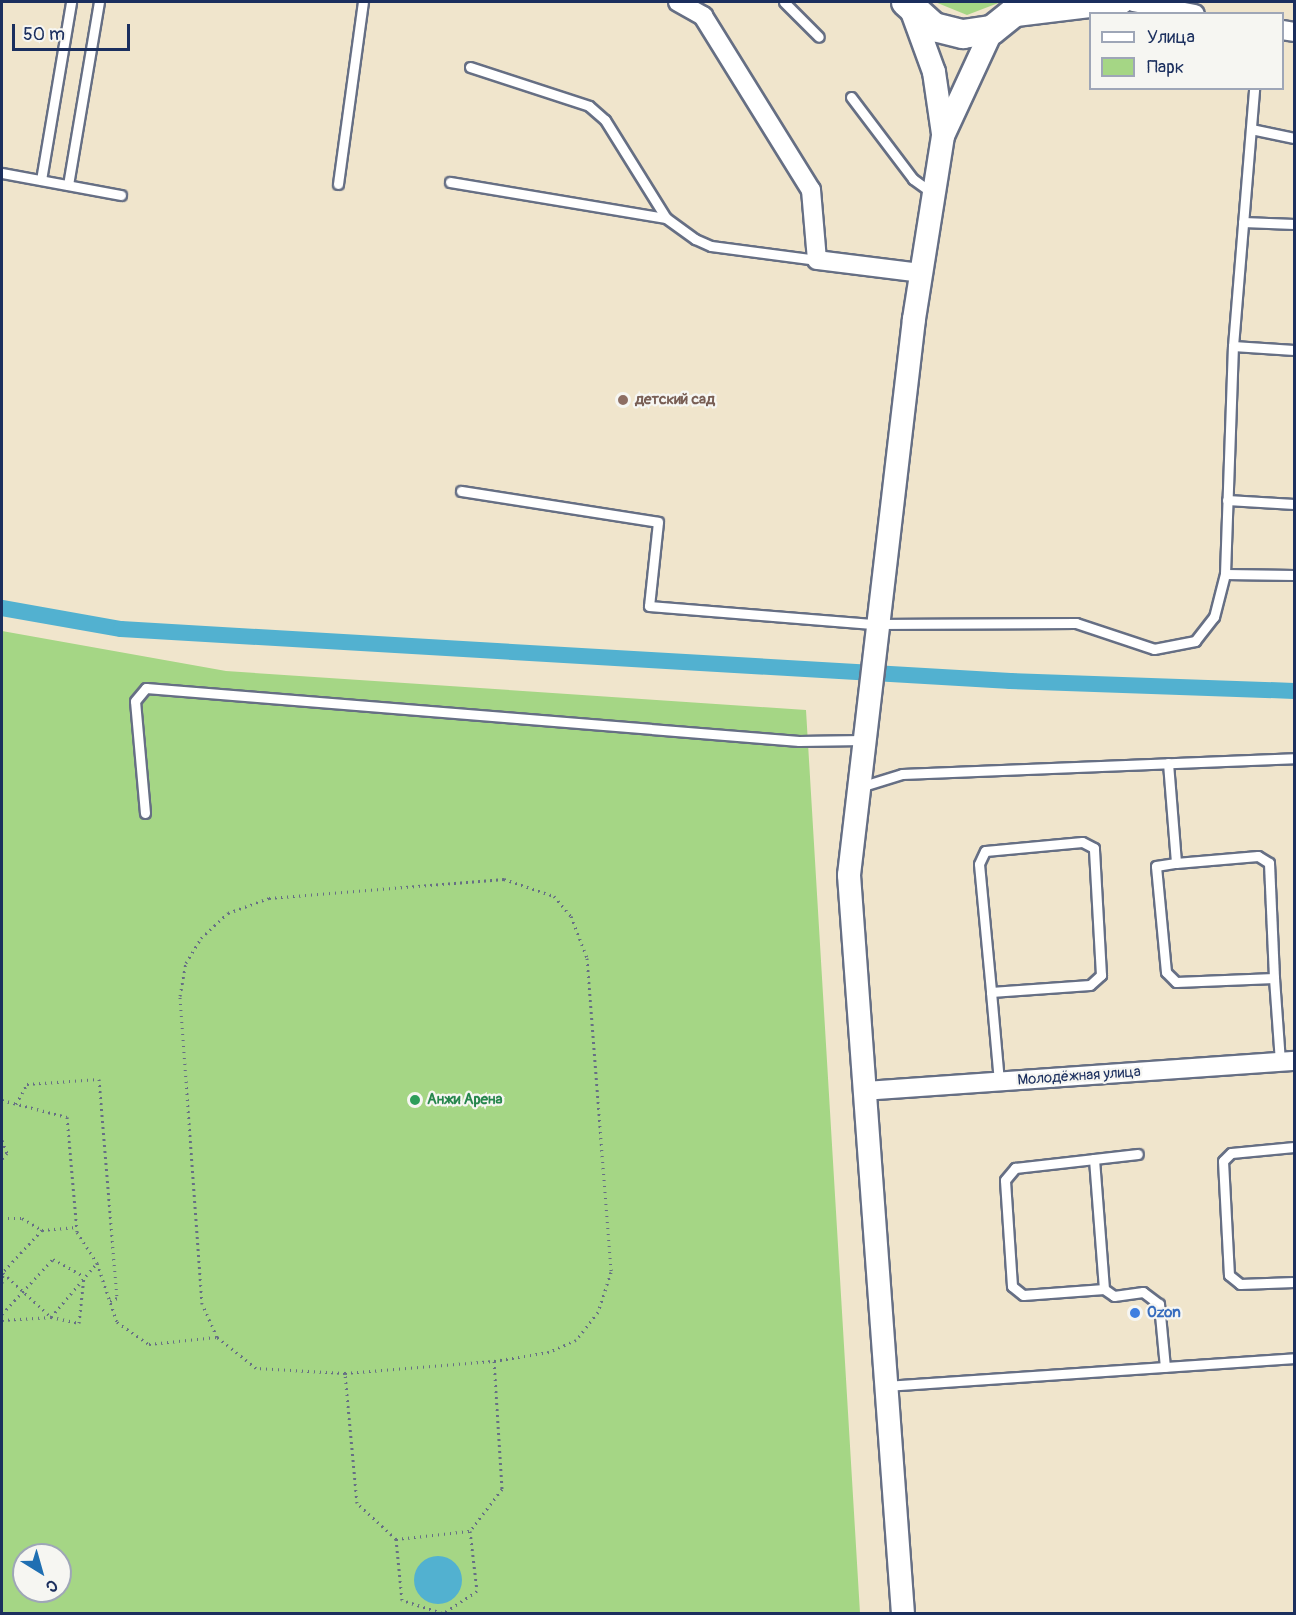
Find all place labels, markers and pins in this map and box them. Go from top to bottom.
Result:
place label: детский сад [635,391,715,409]
marker: детский сад [616,393,630,407]
place label: Анжи Арена [427,1091,502,1109]
marker: Анжи Арена [408,1093,422,1107]
place label: Ozon [1147,1304,1181,1322]
marker: Ozon [1128,1306,1142,1320]

